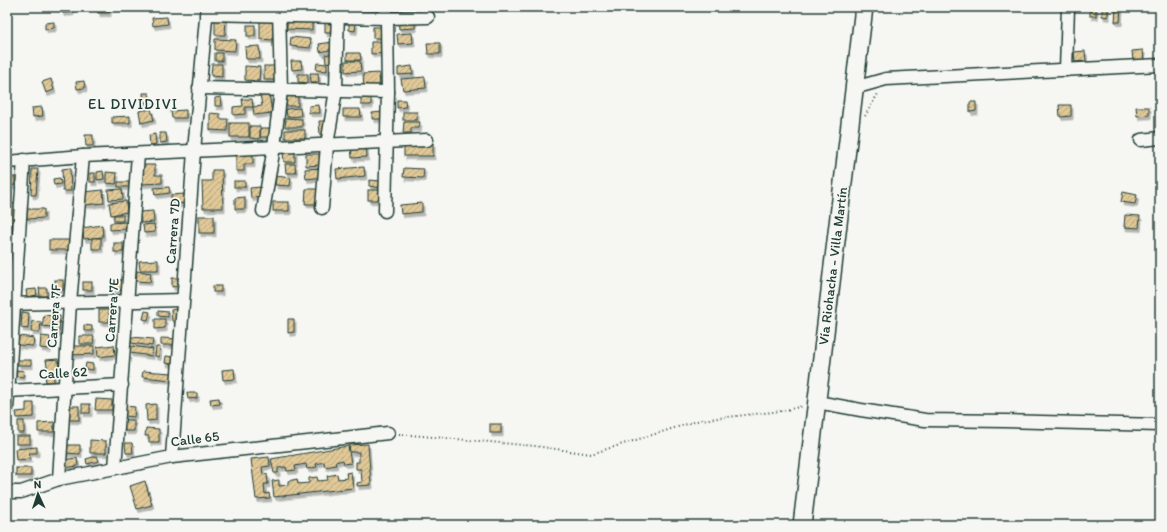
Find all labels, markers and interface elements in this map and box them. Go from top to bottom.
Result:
district label: EL DIVIDIVI [88,95,178,113]
street label: Vía Riohacha - Villa Martín [815,185,851,346]
street label: Carrera 7D [162,198,184,264]
street label: Carrera 7E [101,277,123,343]
street label: Carrera 7F [43,283,65,348]
street label: Calle 62 [38,363,88,383]
street label: Calle 65 [170,428,220,450]
north arrow [18,474,58,514]
text: N [33,478,42,491]

